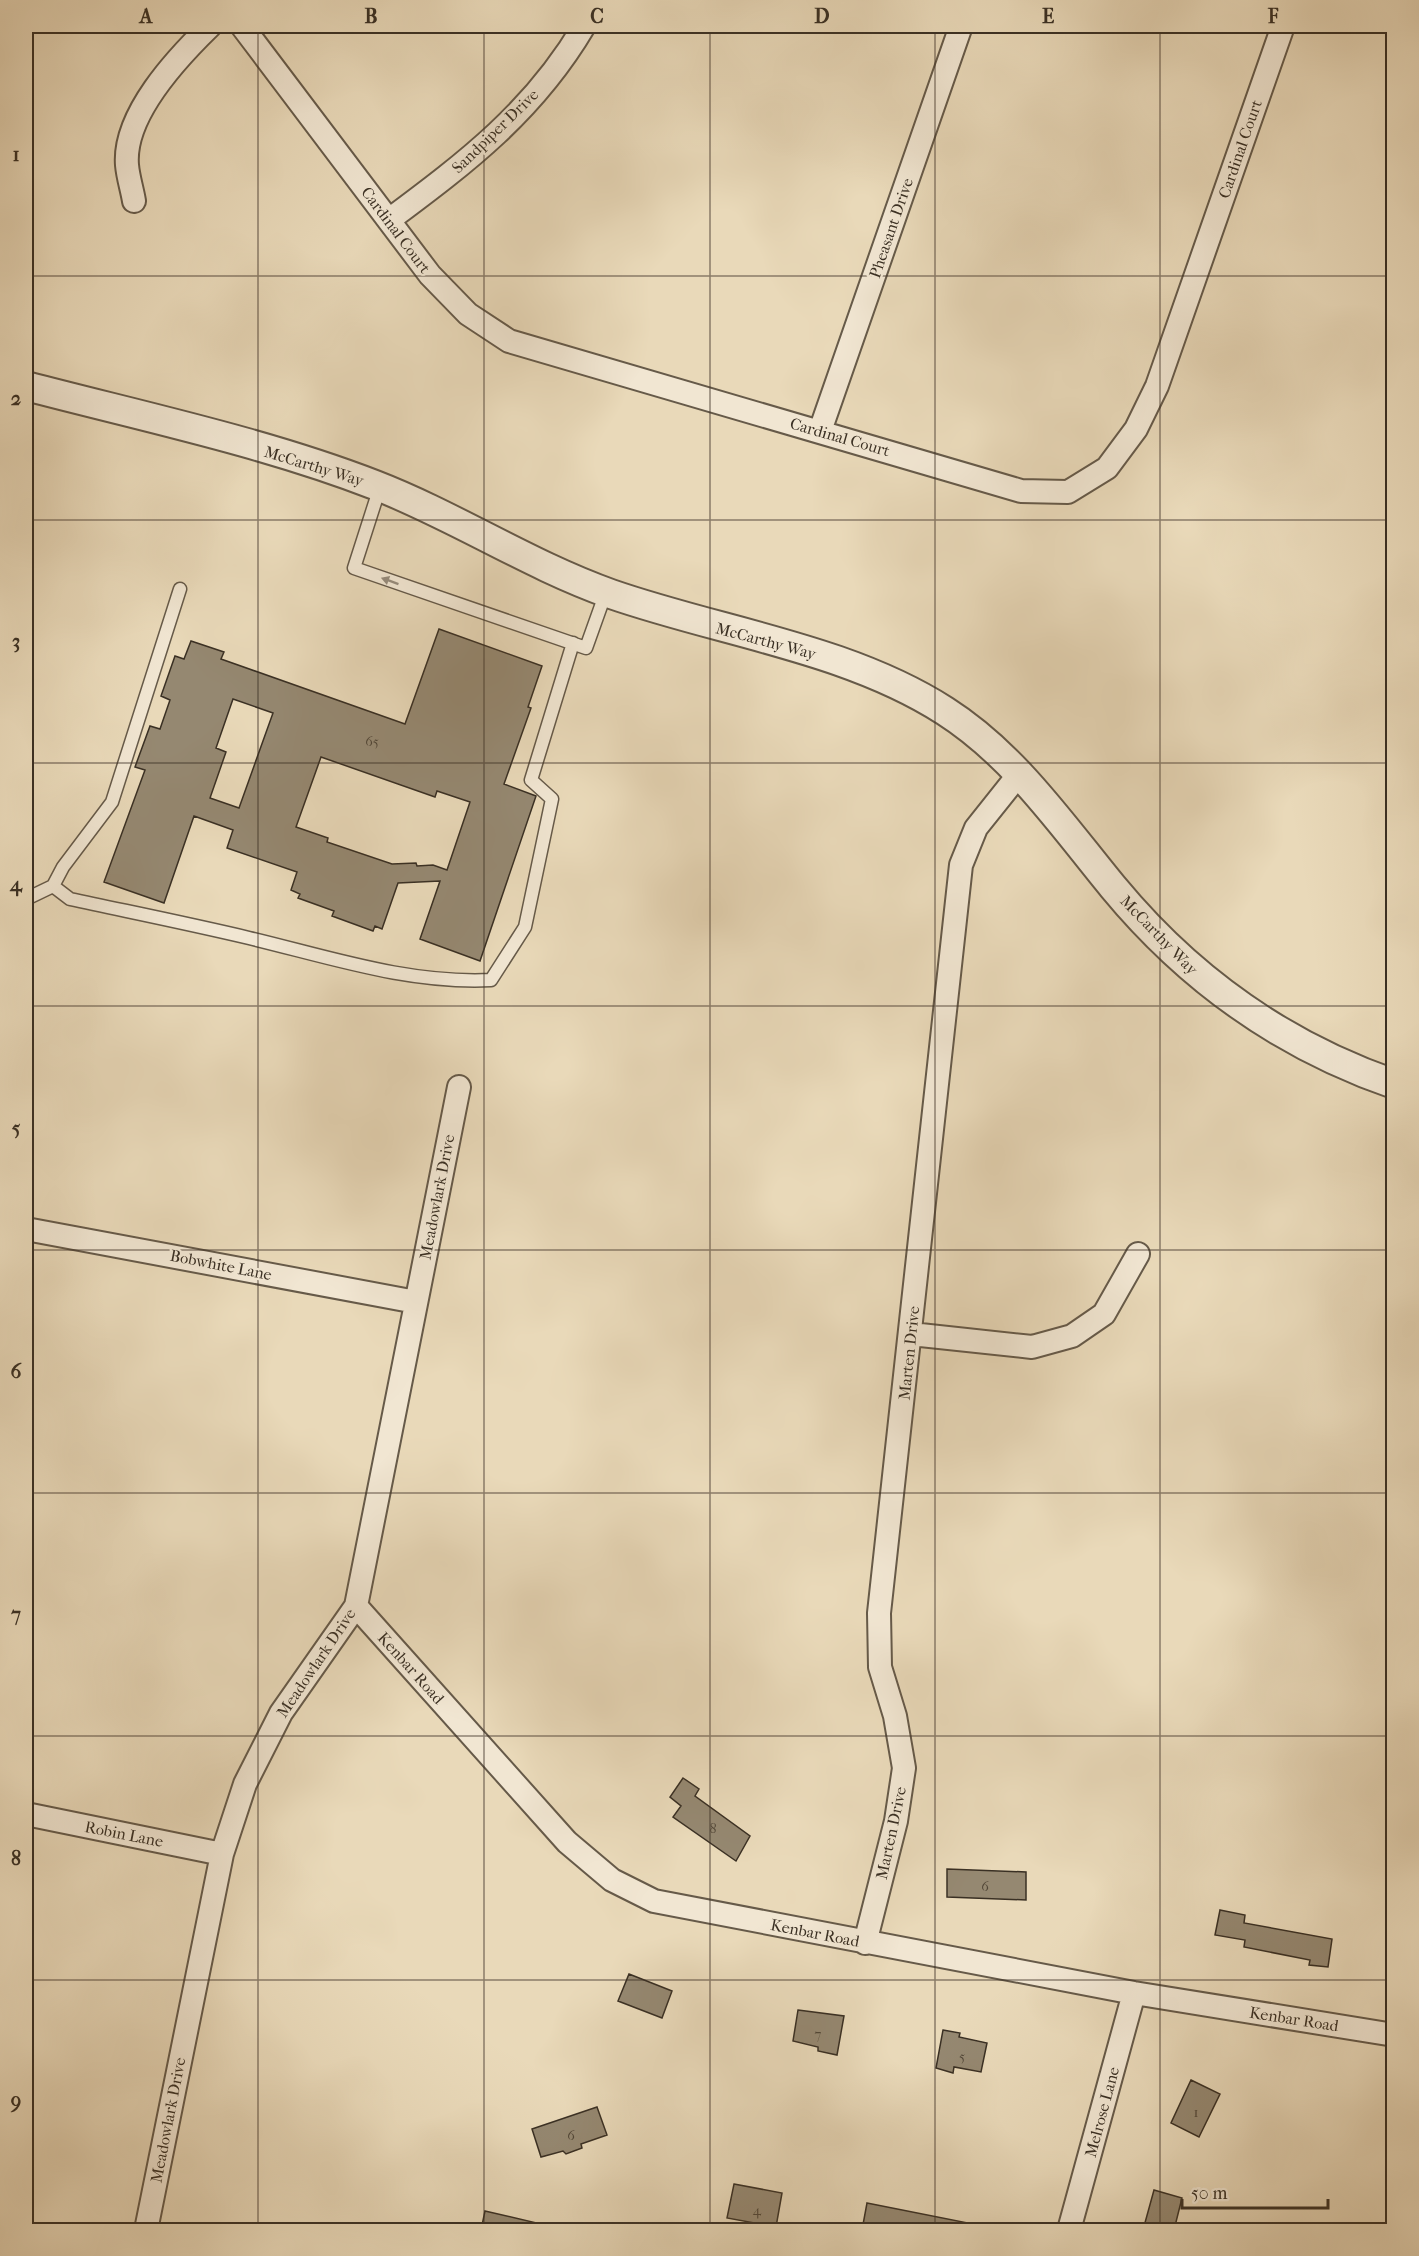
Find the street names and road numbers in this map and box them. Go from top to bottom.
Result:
street label: Sandpiper Drive [448,85,542,177]
street label: Cardinal Court [1214,97,1266,201]
street label: Pheasant Drive [865,175,917,281]
street label: Cardinal Court [357,183,435,277]
street label: Cardinal Court [788,414,892,460]
street label: McCarthy Way [262,442,366,490]
street label: McCarthy Way [714,619,819,664]
street label: McCarthy Way [1116,891,1202,979]
street label: Meadowlark Drive [416,1133,458,1261]
street label: Bobwhite Lane [169,1246,274,1284]
street label: Marten Drive [895,1305,923,1401]
street label: Meadowlark Drive [273,1605,360,1721]
street label: Kenbar Road [374,1628,448,1708]
street label: Marten Drive [872,1785,910,1881]
street label: Robin Lane [83,1817,165,1851]
street label: Kenbar Road [769,1915,861,1951]
street label: Kenbar Road [1248,2003,1340,2035]
street label: Meadowlark Drive [147,2056,189,2184]
street label: Melrose Lane [1081,2065,1123,2159]

